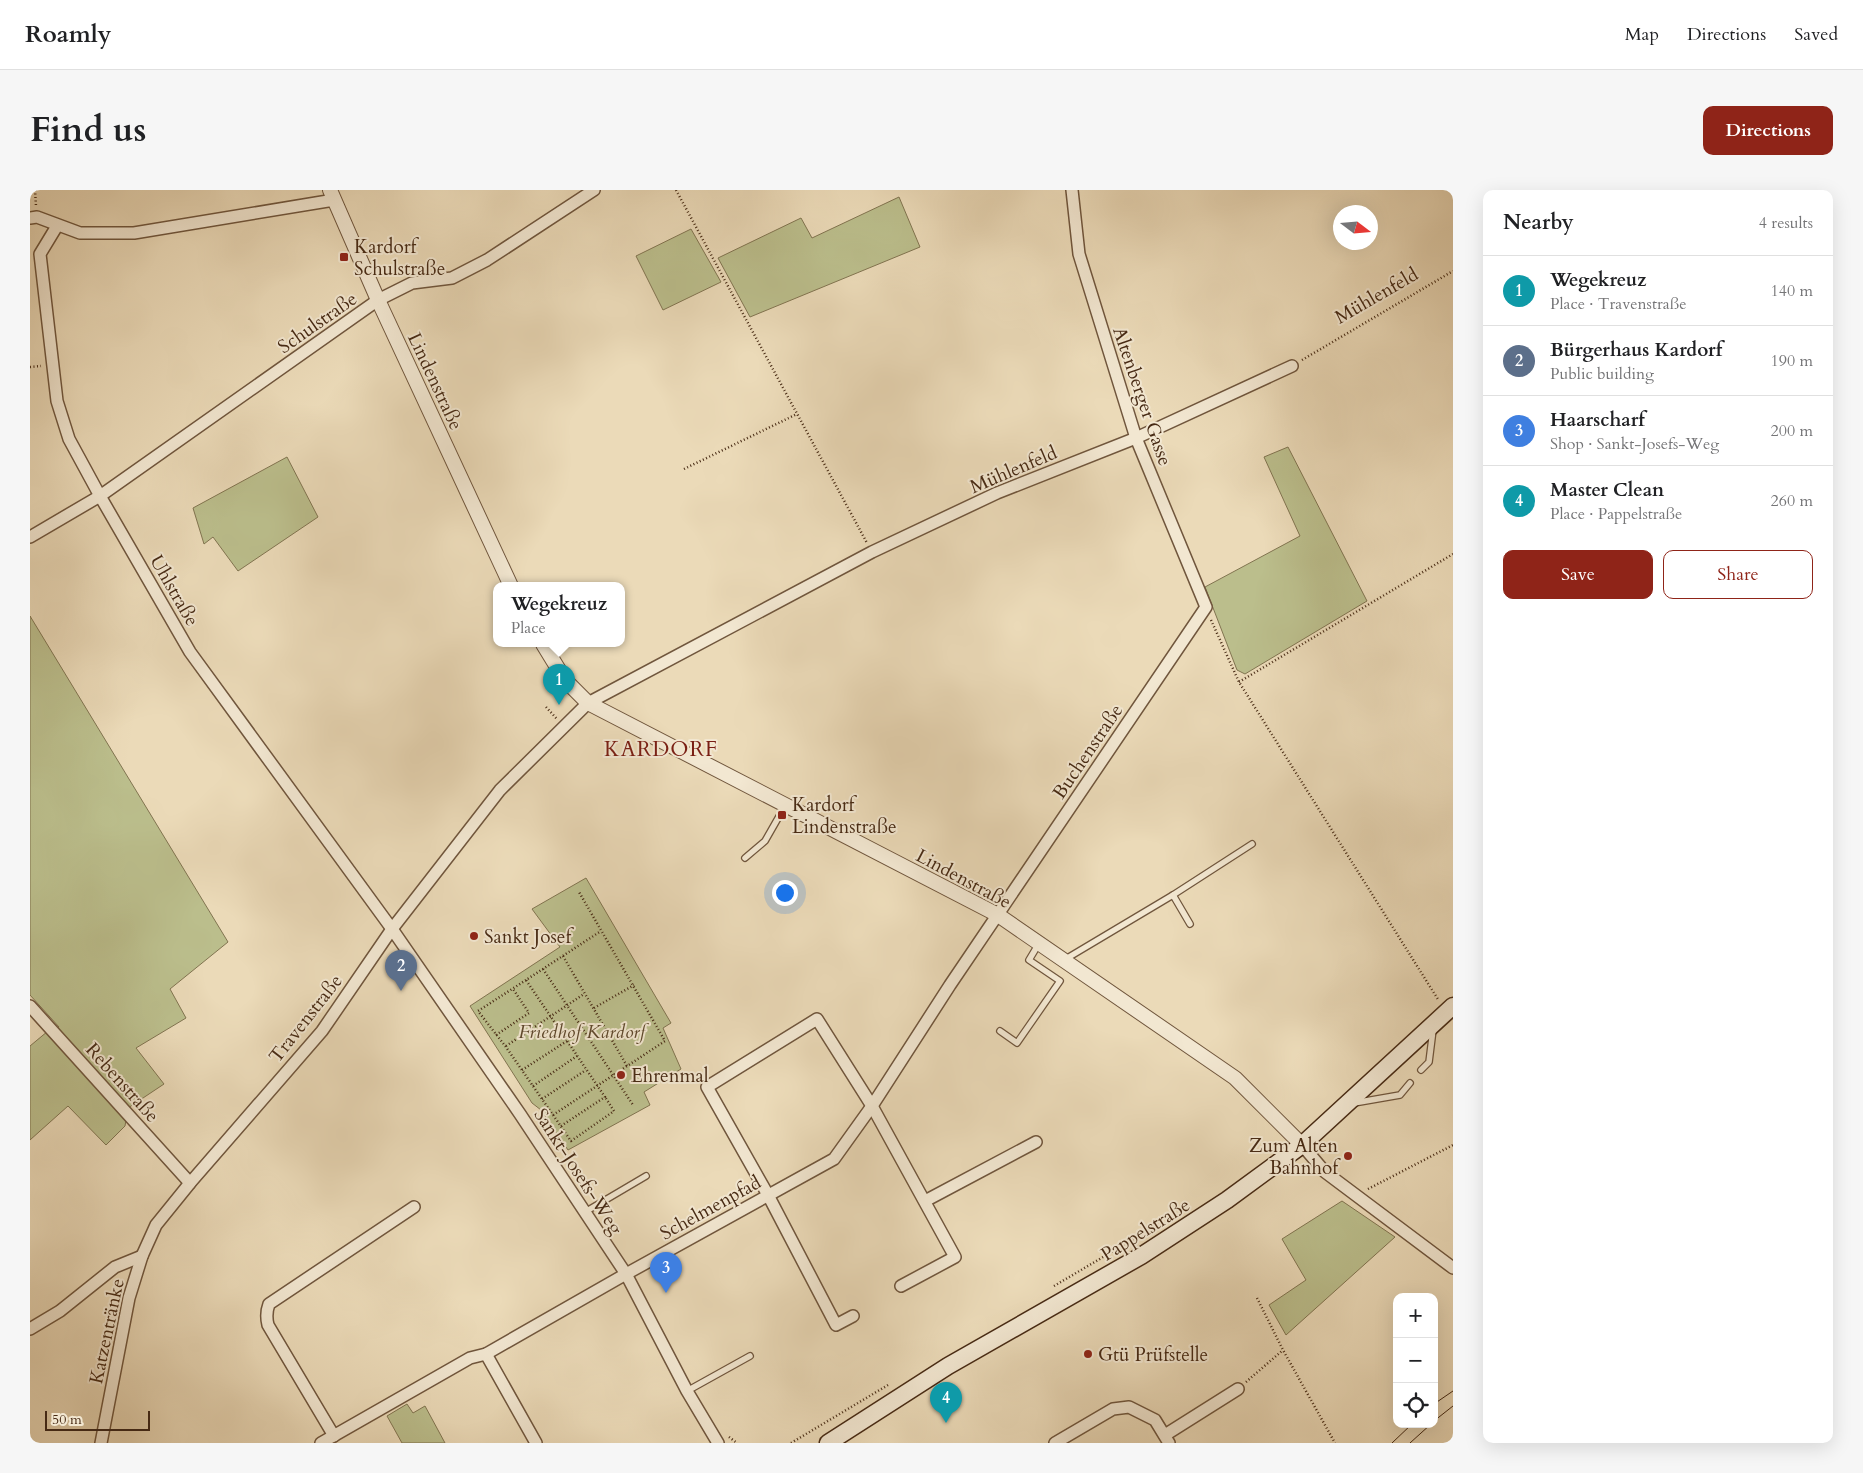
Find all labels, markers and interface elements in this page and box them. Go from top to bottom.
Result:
text: Roamly [25,18,111,51]
text: Map [1625,22,1659,47]
text: Directions [1687,22,1766,47]
text: Saved [1794,22,1838,47]
text: Find us [30,106,146,154]
button: Directions [1703,106,1833,155]
north arrow [1333,205,1378,250]
text: Nearby [1503,208,1574,237]
text: 4 results [1759,212,1813,234]
place label: Kardorf Schulstraße [354,234,445,282]
marker: Kardorf Schulstraße [338,251,350,263]
street label: Mühlenfeld [1330,262,1423,330]
text: Wegekreuz [1550,267,1647,293]
text: 1 [1515,280,1523,302]
text: 140 m [1771,280,1813,302]
street label: Schulstraße [273,286,362,360]
text: Place · Travenstraße [1550,293,1687,315]
street label: Altenberger Gasse [1106,323,1178,469]
street label: Lindenstraße [401,329,469,434]
text: Bürgerhaus Kardorf [1550,337,1722,363]
text: 2 [1515,350,1523,372]
text: 190 m [1771,350,1813,372]
text: Public building [1550,363,1654,385]
text: Haarscharf [1550,407,1645,433]
text: 3 [1515,420,1523,442]
text: 200 m [1771,420,1813,442]
text: Shop · Sankt-Josefs-Weg [1550,433,1719,455]
street label: Mühlenfeld [966,440,1061,500]
text: Master Clean [1550,477,1664,503]
text: 4 [1515,490,1523,512]
text: 260 m [1771,490,1813,512]
text: Place · Pappelstraße [1550,503,1682,525]
street label: Uhlstraße [143,550,205,631]
button: Save [1503,550,1653,599]
button: Share [1663,550,1813,599]
popup [493,582,625,647]
text: Wegekreuz [511,591,607,617]
text: Place [511,617,546,639]
pin: 1 [543,664,575,705]
street label: Buchenstraße [1046,699,1129,804]
district label: KARDORF [604,735,718,764]
place label: Kardorf Lindenstraße [792,792,897,840]
marker: Kardorf Lindenstraße [776,809,788,821]
street label: Lindenstraße [911,843,1016,915]
your location [772,880,798,906]
place label: Sankt Josef [484,924,574,950]
marker: Sankt Josef [468,930,480,942]
pin: 2 [385,950,417,991]
street label: Travenstraße [263,969,349,1068]
park label: Friedhof Kardorf [519,1019,650,1045]
street label: Rebenstraße [80,1037,165,1128]
place label: Ehrenmal [631,1063,709,1089]
marker: Ehrenmal [615,1069,627,1081]
street label: Sankt-Josefs-Weg [528,1103,629,1240]
place label: Zum Alten Bahnhof [1249,1133,1341,1181]
marker: Zum Alten Bahnhof [1342,1150,1354,1162]
street label: Schelmenpfad [655,1169,766,1246]
street label: Pappelstraße [1096,1192,1195,1268]
pin: 3 [650,1252,682,1293]
street label: Katzentränke [83,1276,131,1386]
map controls [1393,1293,1438,1428]
button: + [1393,1293,1438,1338]
button: − [1393,1338,1438,1383]
place label: Gtü Prüfstelle [1098,1342,1208,1368]
marker: Gtü Prüfstelle [1082,1348,1094,1360]
pin: 4 [930,1382,962,1423]
button: locate [1393,1383,1438,1428]
scale bar [45,1408,150,1431]
text: 50 m [52,1410,82,1429]

